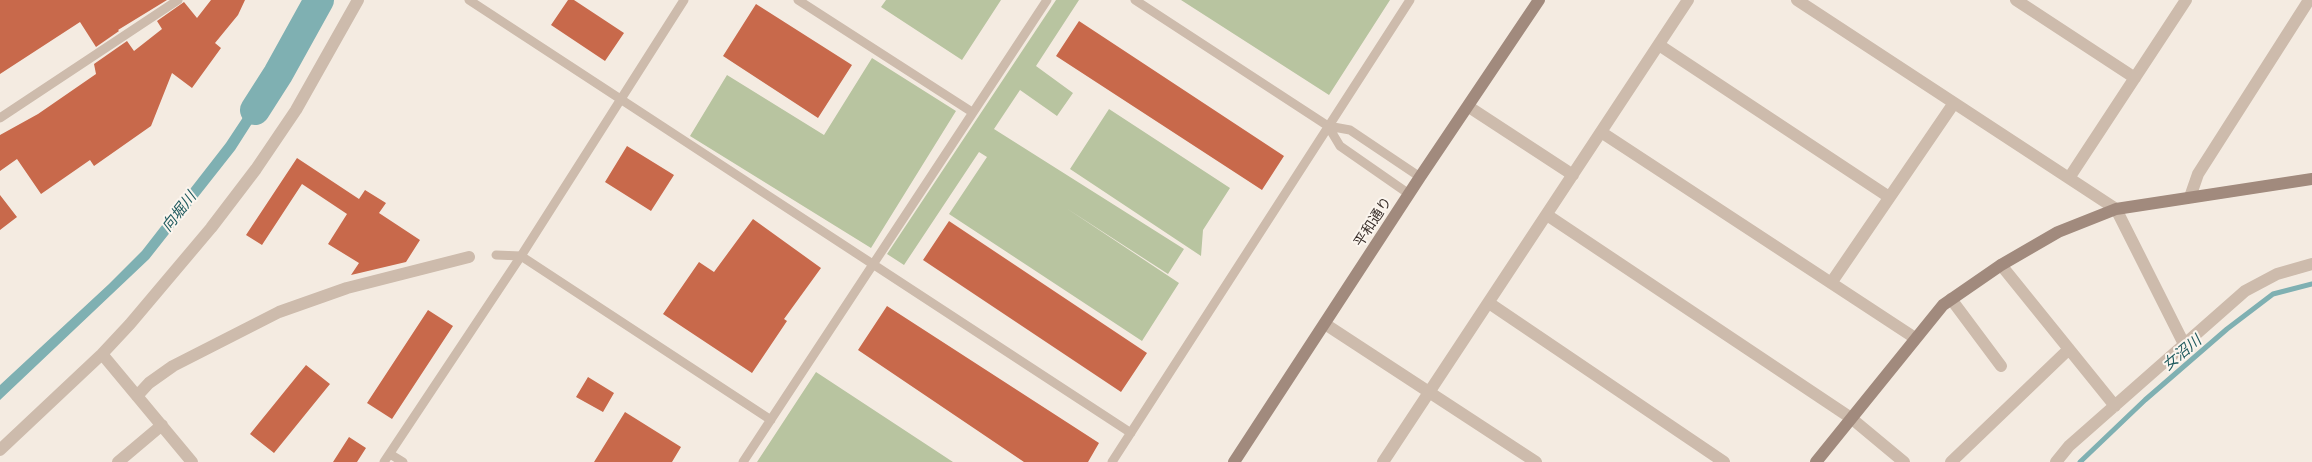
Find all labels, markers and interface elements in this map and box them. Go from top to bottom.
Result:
water label: 向堀川 [158,189,200,235]
street label: 平和通り [1351,194,1395,250]
water label: 女沼川 [2159,332,2205,374]

